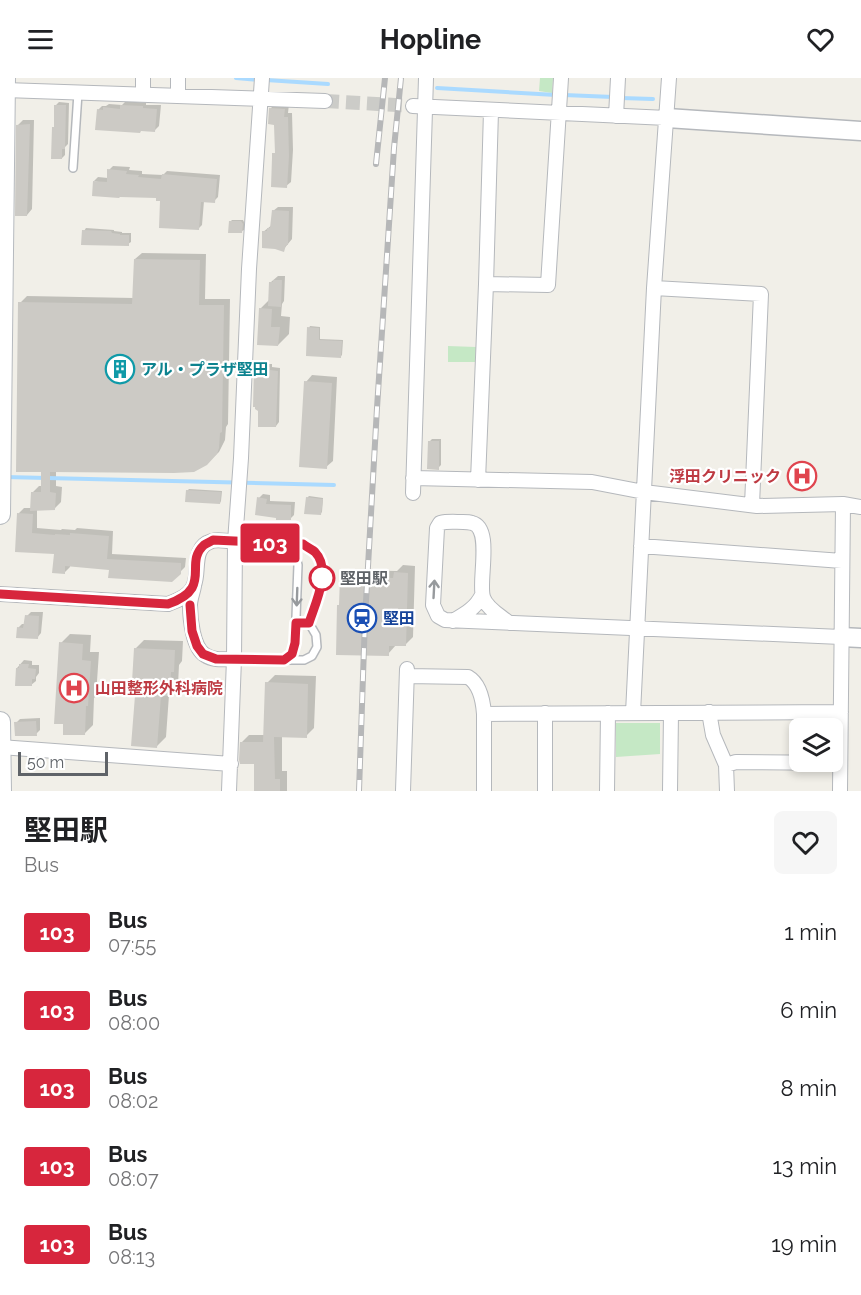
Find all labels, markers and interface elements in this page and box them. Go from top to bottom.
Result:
icon: menu [24,23,57,56]
icon: heart [804,23,837,56]
text: Hopline [380,24,481,55]
building icon: アル・プラザ堅田 [104,353,136,385]
place label: アル・プラザ堅田 [141,360,269,379]
hospital icon: 浮田クリニック [786,460,818,492]
place label: 浮田クリニック [669,467,781,486]
line badge: 103 [236,524,304,562]
text: 103 [253,531,288,556]
marker: 堅田駅 [309,565,335,591]
place label: 堅田駅 [340,569,388,588]
one-way arrow [428,579,440,599]
one-way arrow [291,586,302,606]
station icon: 堅田 [346,602,378,634]
place label: 堅田 [383,609,415,628]
hospital icon: 山田整形外科病院 [58,672,90,704]
place label: 山田整形外科病院 [95,679,223,698]
map controls [789,718,843,772]
button: layers [789,718,843,772]
scale bar [18,749,108,776]
text: 50 m [27,753,64,772]
button: heart [774,811,837,874]
text: 堅田駅 [24,814,108,847]
text: Bus [24,853,59,877]
text: Bus [108,907,147,933]
text: 1 min [784,919,837,945]
text: 103 [40,920,75,945]
text: 07:55 [108,933,156,957]
text: Bus [108,985,147,1011]
text: 6 min [780,997,837,1023]
text: 103 [40,998,75,1023]
text: 08:00 [108,1011,160,1035]
text: Bus [108,1063,147,1089]
text: 8 min [781,1075,837,1101]
text: 103 [40,1076,75,1101]
text: 08:02 [108,1089,159,1113]
text: Bus [108,1141,147,1167]
text: 13 min [772,1153,837,1179]
text: 103 [40,1154,75,1179]
text: 08:07 [108,1167,159,1191]
text: Bus [108,1219,147,1245]
text: 19 min [771,1231,837,1257]
text: 103 [40,1232,75,1257]
text: 08:13 [108,1245,155,1269]

